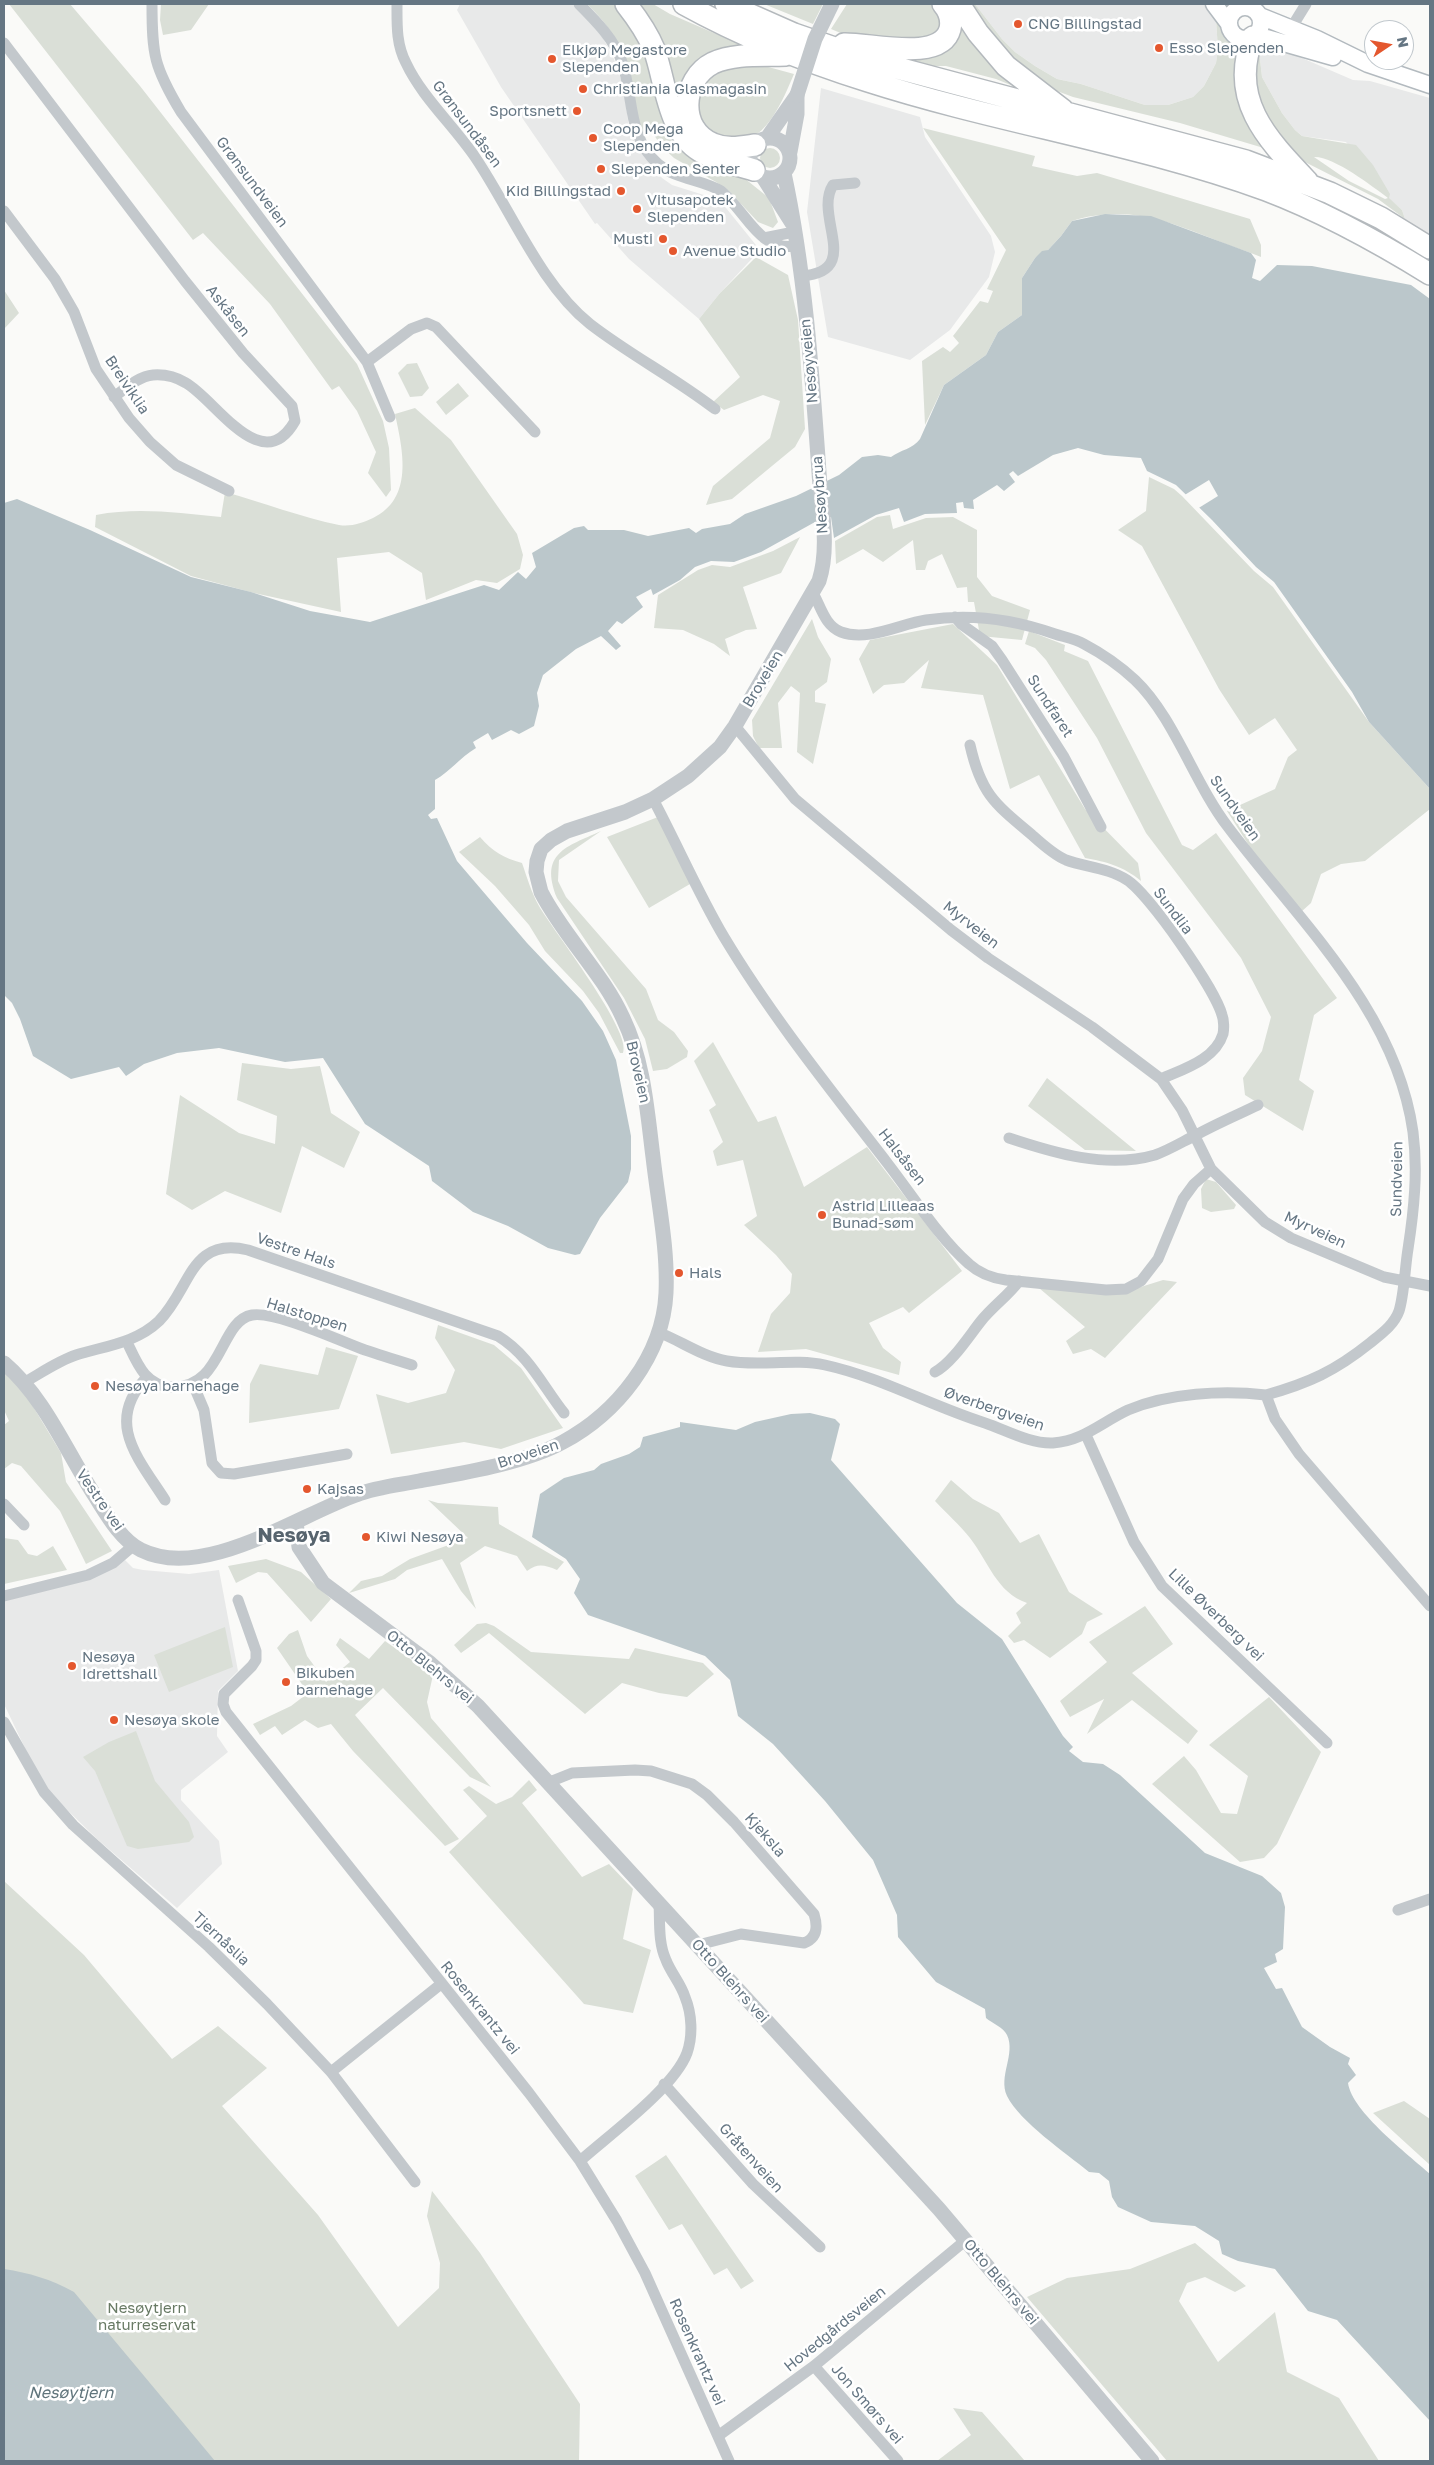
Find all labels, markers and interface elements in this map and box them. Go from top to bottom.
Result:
place label: CNG Billingstad [1028,15,1142,33]
marker: CNG Billingstad [1012,18,1024,30]
north arrow [1364,20,1414,70]
text: N [1394,35,1413,49]
place label: Esso Slependen [1169,39,1284,57]
place label: Elkjøp Megastore Slependen [562,41,687,76]
marker: Esso Slependen [1153,42,1165,54]
marker: Elkjøp Megastore Slependen [546,53,558,65]
street label: Grønsundåsen [428,77,506,171]
place label: Christiania Glasmagasin [593,80,767,98]
marker: Christiania Glasmagasin [577,83,589,95]
place label: Sportsnett [489,102,567,120]
marker: Sportsnett [571,105,583,117]
place label: Coop Mega Slependen [603,120,683,155]
marker: Coop Mega Slependen [587,132,599,144]
street label: Grønsundveien [212,133,292,231]
place label: Slependen Senter [611,160,740,178]
marker: Slependen Senter [595,163,607,175]
place label: Kid Billingstad [506,182,611,200]
marker: Kid Billingstad [615,185,627,197]
place label: Vitusapotek Slependen [647,191,734,226]
marker: Vitusapotek Slependen [631,203,643,215]
place label: Musti [613,230,653,248]
marker: Musti [657,233,669,245]
place label: Avenue Studio [683,242,786,260]
marker: Avenue Studio [667,245,679,257]
street label: Askåsen [202,282,254,340]
street label: Nesøyveien [796,318,822,404]
street label: Breiviklia [101,352,153,418]
street label: Nesøybrua [808,456,832,534]
street label: Broveien [739,647,787,711]
street label: Sundfaret [1023,671,1077,741]
street label: Sundveien [1206,772,1264,844]
street label: Sundlia [1149,884,1197,938]
street label: Myrveien [939,897,1003,953]
street label: Broveien [622,1039,654,1105]
street label: Halsåsen [874,1125,930,1189]
street label: Sundveien [1387,1141,1407,1217]
place label: Astrid Lilleaas Bunad-søm [832,1197,934,1232]
street label: Myrveien [1281,1208,1349,1252]
marker: Astrid Lilleaas Bunad-søm [816,1209,828,1221]
street label: Vestre Hals [254,1229,338,1273]
place label: Hals [689,1264,722,1282]
marker: Hals [673,1267,685,1279]
street label: Halstoppen [264,1294,350,1336]
place label: Nesøya barnehage [105,1377,239,1395]
marker: Nesøya barnehage [89,1380,101,1392]
street label: Øverbergveien [941,1383,1047,1435]
street label: Broveien [495,1436,561,1472]
street label: Vestre vei [72,1466,128,1534]
place label: Kajsas [317,1480,364,1498]
marker: Kajsas [301,1483,313,1495]
district label: Nesøya [258,1524,330,1548]
place label: Kiwi Nesøya [376,1528,464,1546]
marker: Kiwi Nesøya [360,1531,372,1543]
street label: Lille Øverberg vei [1165,1565,1267,1665]
street label: Otto Blehrs vei [383,1626,477,1708]
place label: Nesøya Idrettshall [82,1648,157,1683]
marker: Nesøya Idrettshall [66,1660,78,1672]
place label: Bikuben barnehage [296,1664,373,1699]
marker: Bikuben barnehage [280,1676,292,1688]
place label: Nesøya skole [124,1711,220,1729]
marker: Nesøya skole [108,1714,120,1726]
street label: Kjeksla [741,1809,789,1861]
street label: Tjernåslia [189,1908,253,1970]
street label: Otto Blehrs vei [688,1935,772,2027]
street label: Rosenkrantz vei [437,1958,523,2058]
street label: Gråtenveien [715,2120,787,2196]
street label: Otto Blehrs vei [960,2235,1042,2329]
street label: Hovedgårdsveien [781,2283,889,2375]
street label: Rosenkrantz vei [665,2296,729,2408]
park label: Nesøytjern naturreservat [98,2299,196,2334]
street label: Jon Smørs vei [827,2360,907,2448]
water label: Nesøytjern [29,2383,113,2403]

